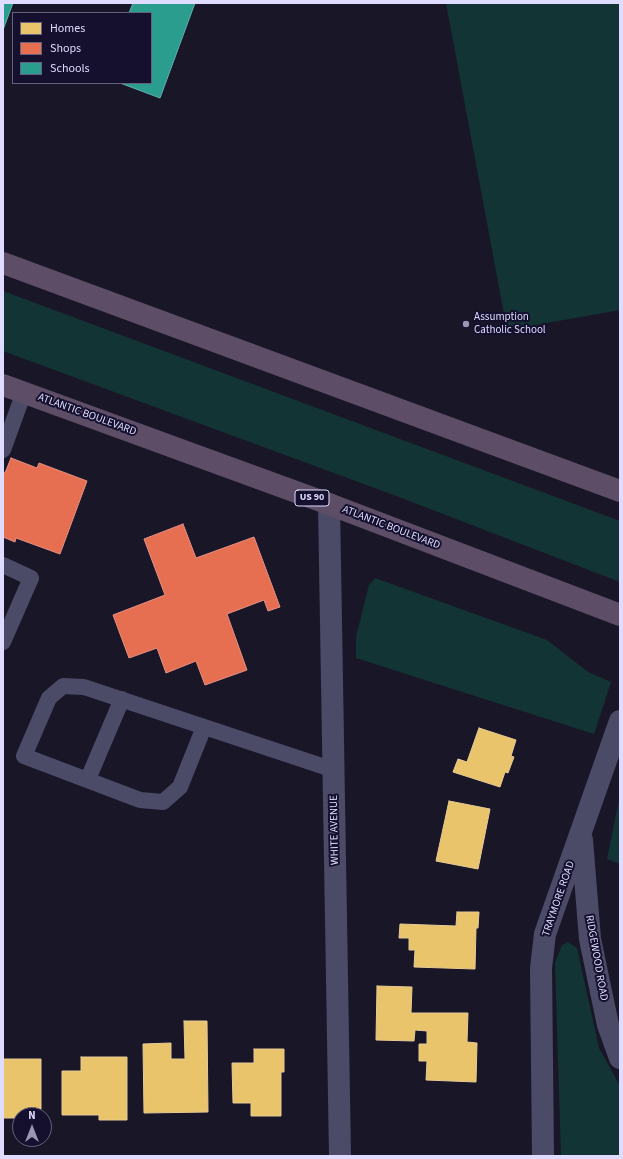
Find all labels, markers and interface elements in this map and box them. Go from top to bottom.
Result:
legend [12,12,152,84]
text: Homes [50,20,85,37]
text: Shops [50,40,81,57]
text: Schools [50,60,90,77]
place label: Assumption Catholic School [474,311,546,337]
marker: Assumption Catholic School [461,319,471,329]
street label: ATLANTIC BOULEVARD [36,391,138,439]
road number: US 90 [295,490,329,506]
street label: ATLANTIC BOULEVARD [340,503,442,553]
street label: WHITE AVENUE [328,795,342,865]
street label: TRAYMORE ROAD [540,860,578,938]
street label: RIDGEWOOD ROAD [582,914,610,1002]
north arrow [12,1107,52,1147]
text: N [28,1108,36,1123]

